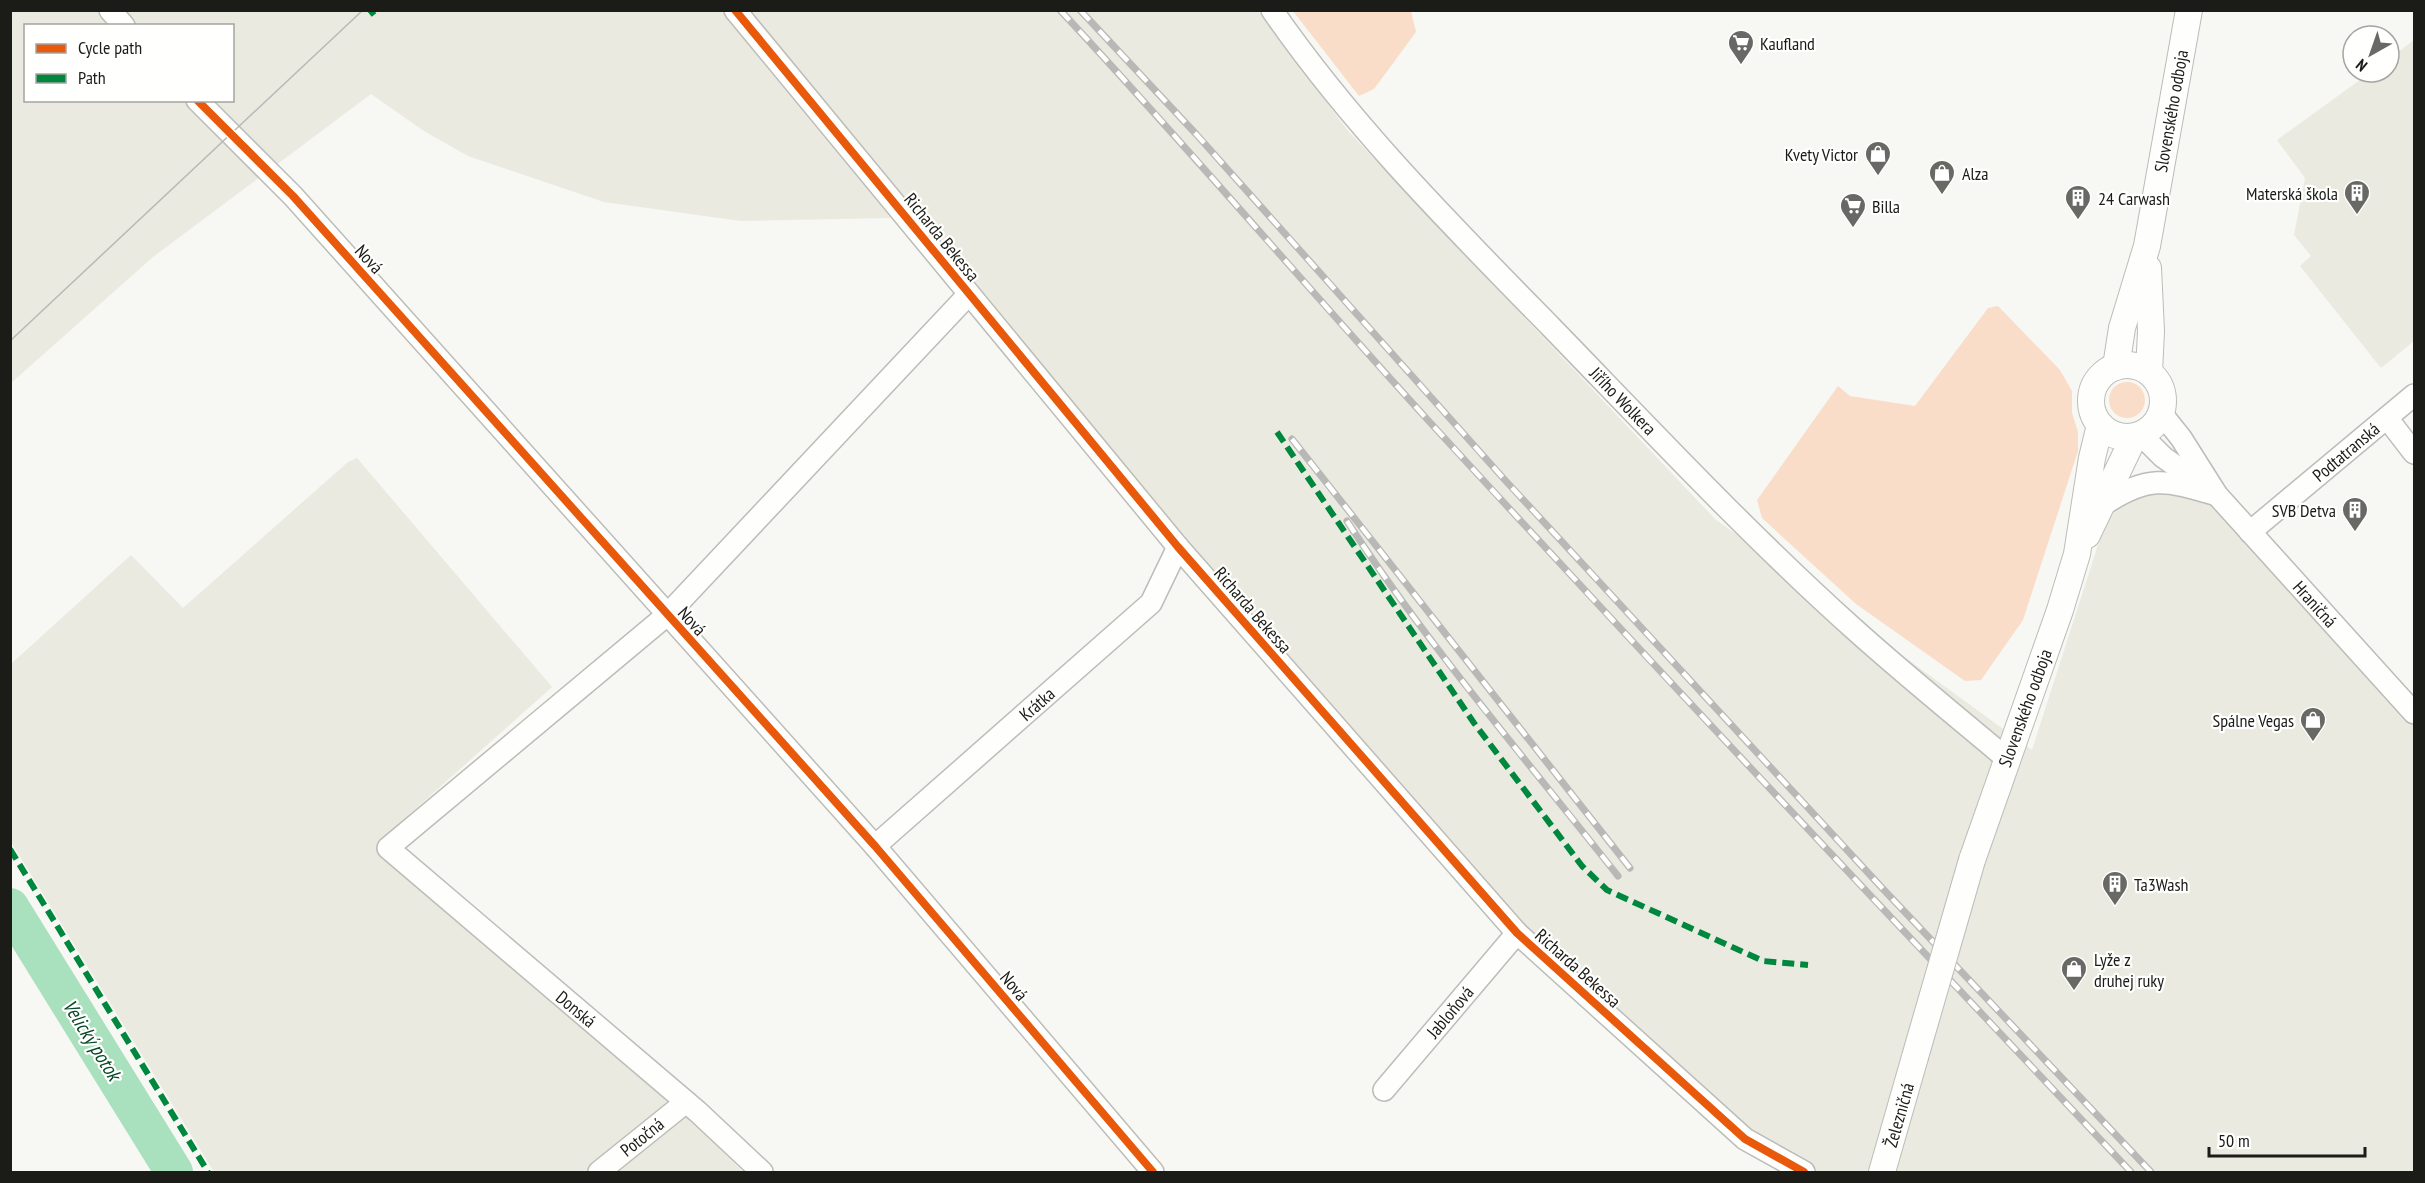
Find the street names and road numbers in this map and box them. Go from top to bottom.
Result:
street label: Slovenského odboja [2149,48,2193,174]
street label: Richarda Bekessa [899,188,985,286]
street label: Nová [350,240,388,278]
street label: Jiřího Wolkera [1584,361,1661,440]
street label: Podtatranská [2308,417,2384,487]
street label: Richarda Bekessa [1209,562,1297,658]
street label: Hraničná [2288,576,2342,632]
street label: Nová [673,602,711,640]
street label: Slovenského odboja [1993,646,2057,770]
street label: Krátka [1014,682,1060,726]
street label: Richarda Bekessa [1530,924,1626,1012]
street label: Nová [995,967,1033,1005]
street label: Jabloňová [1421,981,1478,1044]
street label: Donská [551,986,601,1032]
street label: Železničná [1879,1080,1919,1150]
street label: Potočná [616,1112,668,1162]

